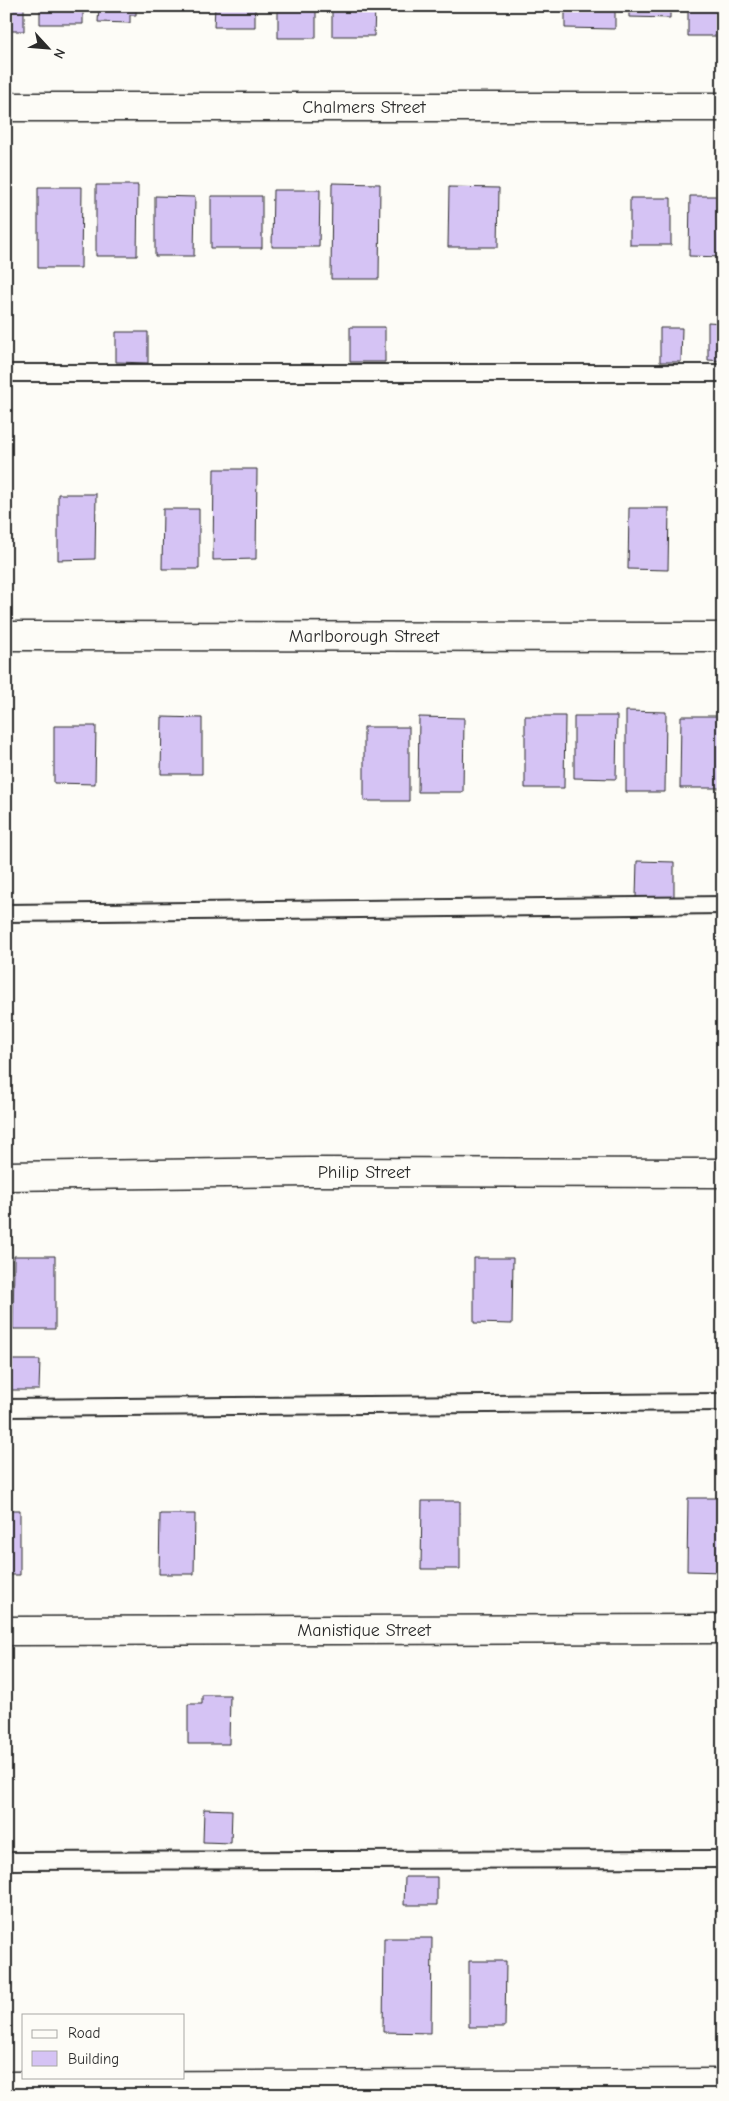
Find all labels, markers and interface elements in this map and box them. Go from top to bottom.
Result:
north arrow [22,22,72,72]
text: N [50,46,69,61]
street label: Chalmers Street [302,97,427,118]
street label: Marlborough Street [289,626,440,647]
street label: Philip Street [318,1162,411,1183]
street label: Manistique Street [297,1620,432,1641]
legend [22,2014,185,2078]
text: Road [68,2024,100,2042]
text: Building [68,2050,119,2068]

